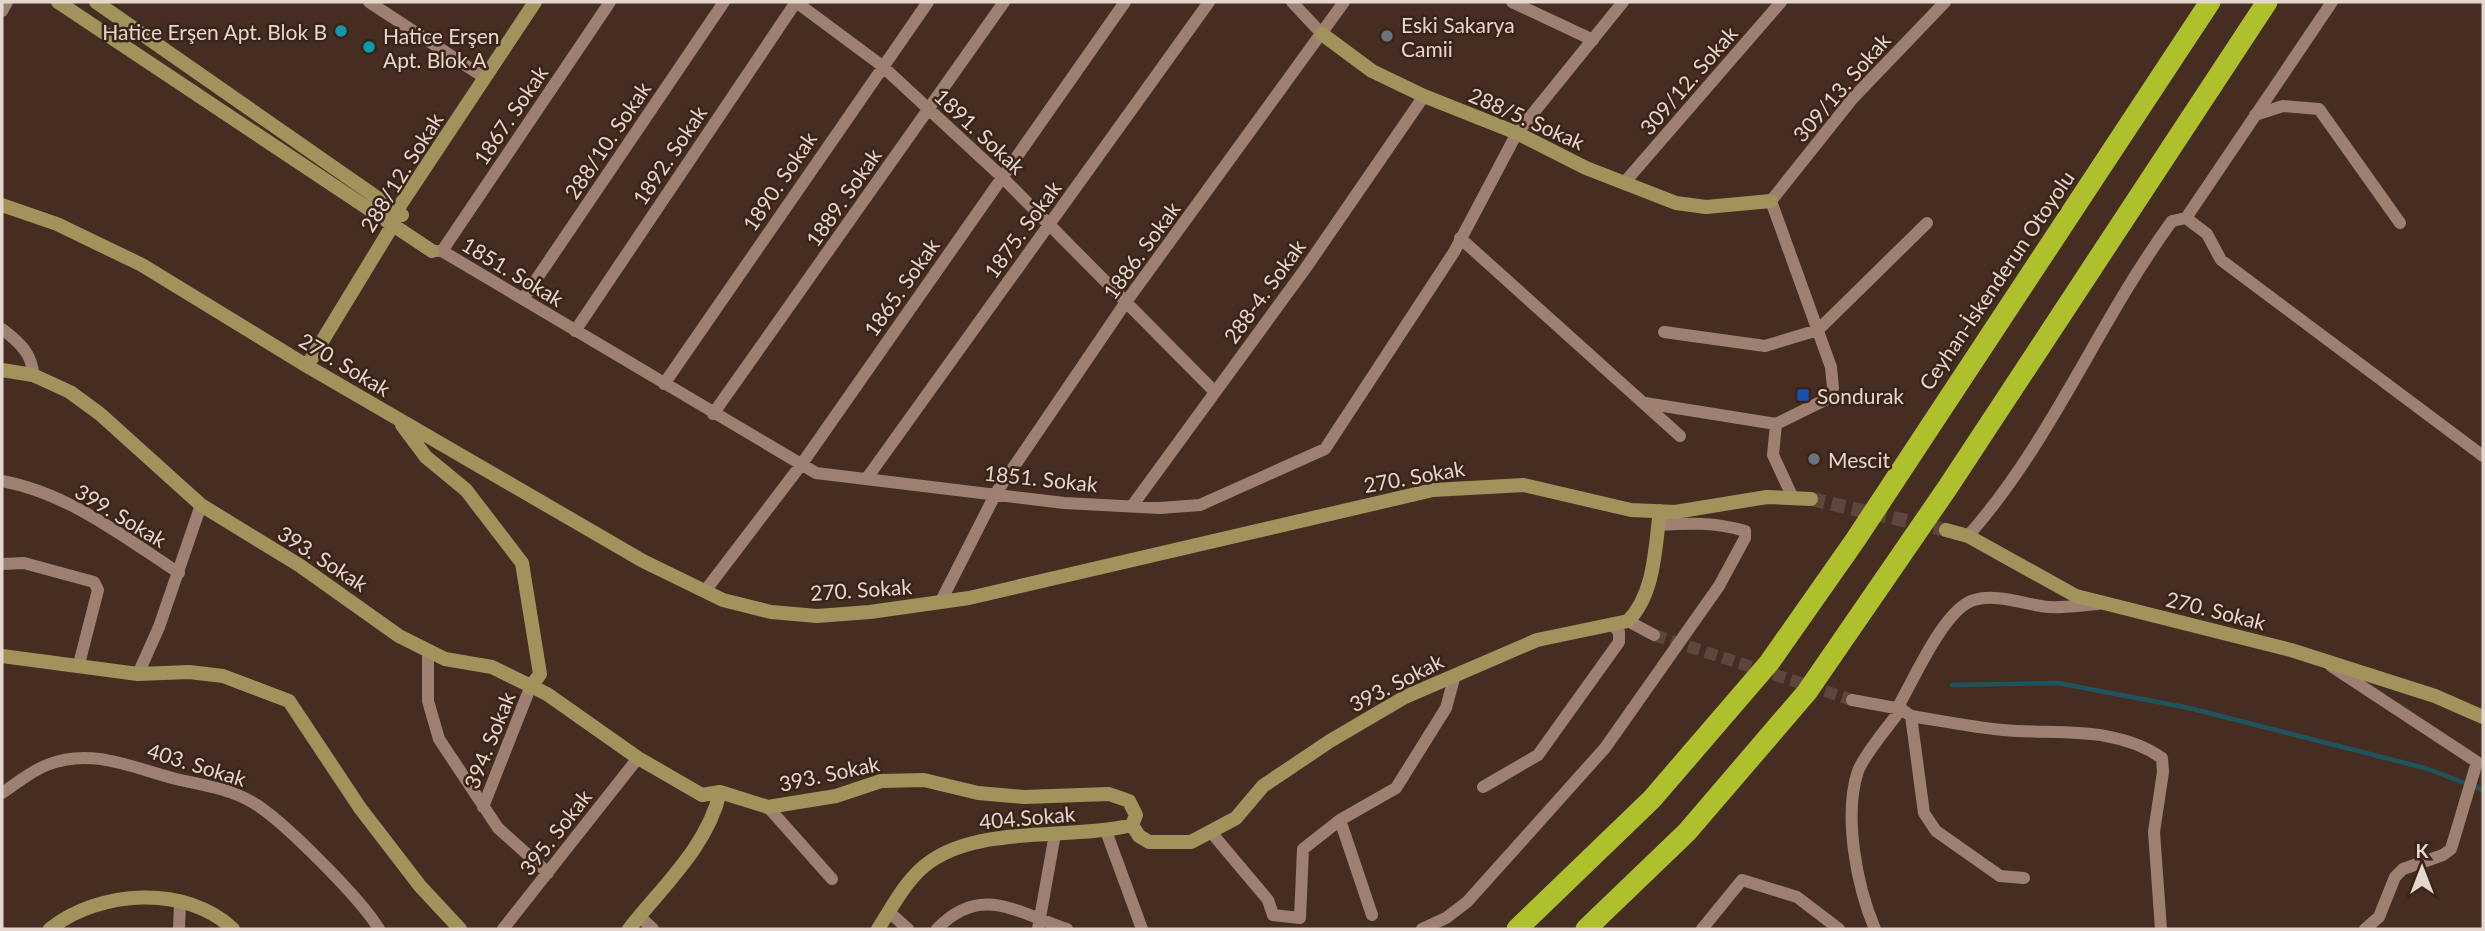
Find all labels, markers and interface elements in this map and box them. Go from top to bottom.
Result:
place label: Eski Sakarya Camii [1401,12,1515,61]
place label: Hatice Erşen Apt. Blok B [102,19,327,44]
street label: 309/12. Sokak [1634,20,1742,139]
marker: Hatice Erşen Apt. Blok B [333,23,349,39]
place label: Hatice Erşen Apt. Blok A [383,23,500,72]
street label: 309/13. Sokak [1787,27,1895,146]
marker: Eski Sakarya Camii [1379,28,1395,44]
marker: Hatice Erşen Apt. Blok A [361,39,377,55]
street label: 1867. Sokak [468,60,552,169]
street label: 288/10. Sokak [559,76,655,203]
street label: 288/5. Sokak [1465,81,1589,155]
street label: 1891. Sokak [930,83,1030,179]
street label: 1892. Sokak [627,100,711,209]
street label: 288/12. Sokak [354,108,448,236]
street label: 1890. Sokak [737,126,821,235]
street label: 1889. Sokak [800,143,886,251]
street label: Ceyhan-İskenderun Otoyolu [1913,166,2079,394]
street label: 1875. Sokak [978,175,1066,282]
street label: 1886. Sokak [1097,196,1185,303]
street label: 1851. Sokak [458,231,569,311]
street label: 1865. Sokak [858,233,944,341]
street label: 288-4. Sokak [1218,234,1310,348]
street label: 270. Sokak [295,327,395,401]
place label: Sondurak [1817,383,1904,408]
marker: Sondurak [1795,387,1811,403]
place label: Mescit [1828,447,1890,472]
marker: Mescit [1806,451,1822,467]
street label: 270. Sokak [1362,455,1467,497]
street label: 1851. Sokak [983,460,1099,496]
street label: 399. Sokak [71,478,171,552]
street label: 393. Sokak [273,520,373,596]
street label: 270. Sokak [809,573,913,605]
street label: 270. Sokak [2164,586,2269,635]
street label: 393. Sokak [1345,648,1447,716]
street label: 394. Sokak [458,688,520,792]
street label: 403. Sokak [145,737,250,791]
street label: 393. Sokak [777,750,882,796]
street label: 395. Sokak [514,784,596,880]
street label: 404.Sokak [978,800,1076,834]
north arrow [2387,833,2457,903]
text: K [2415,839,2429,862]

